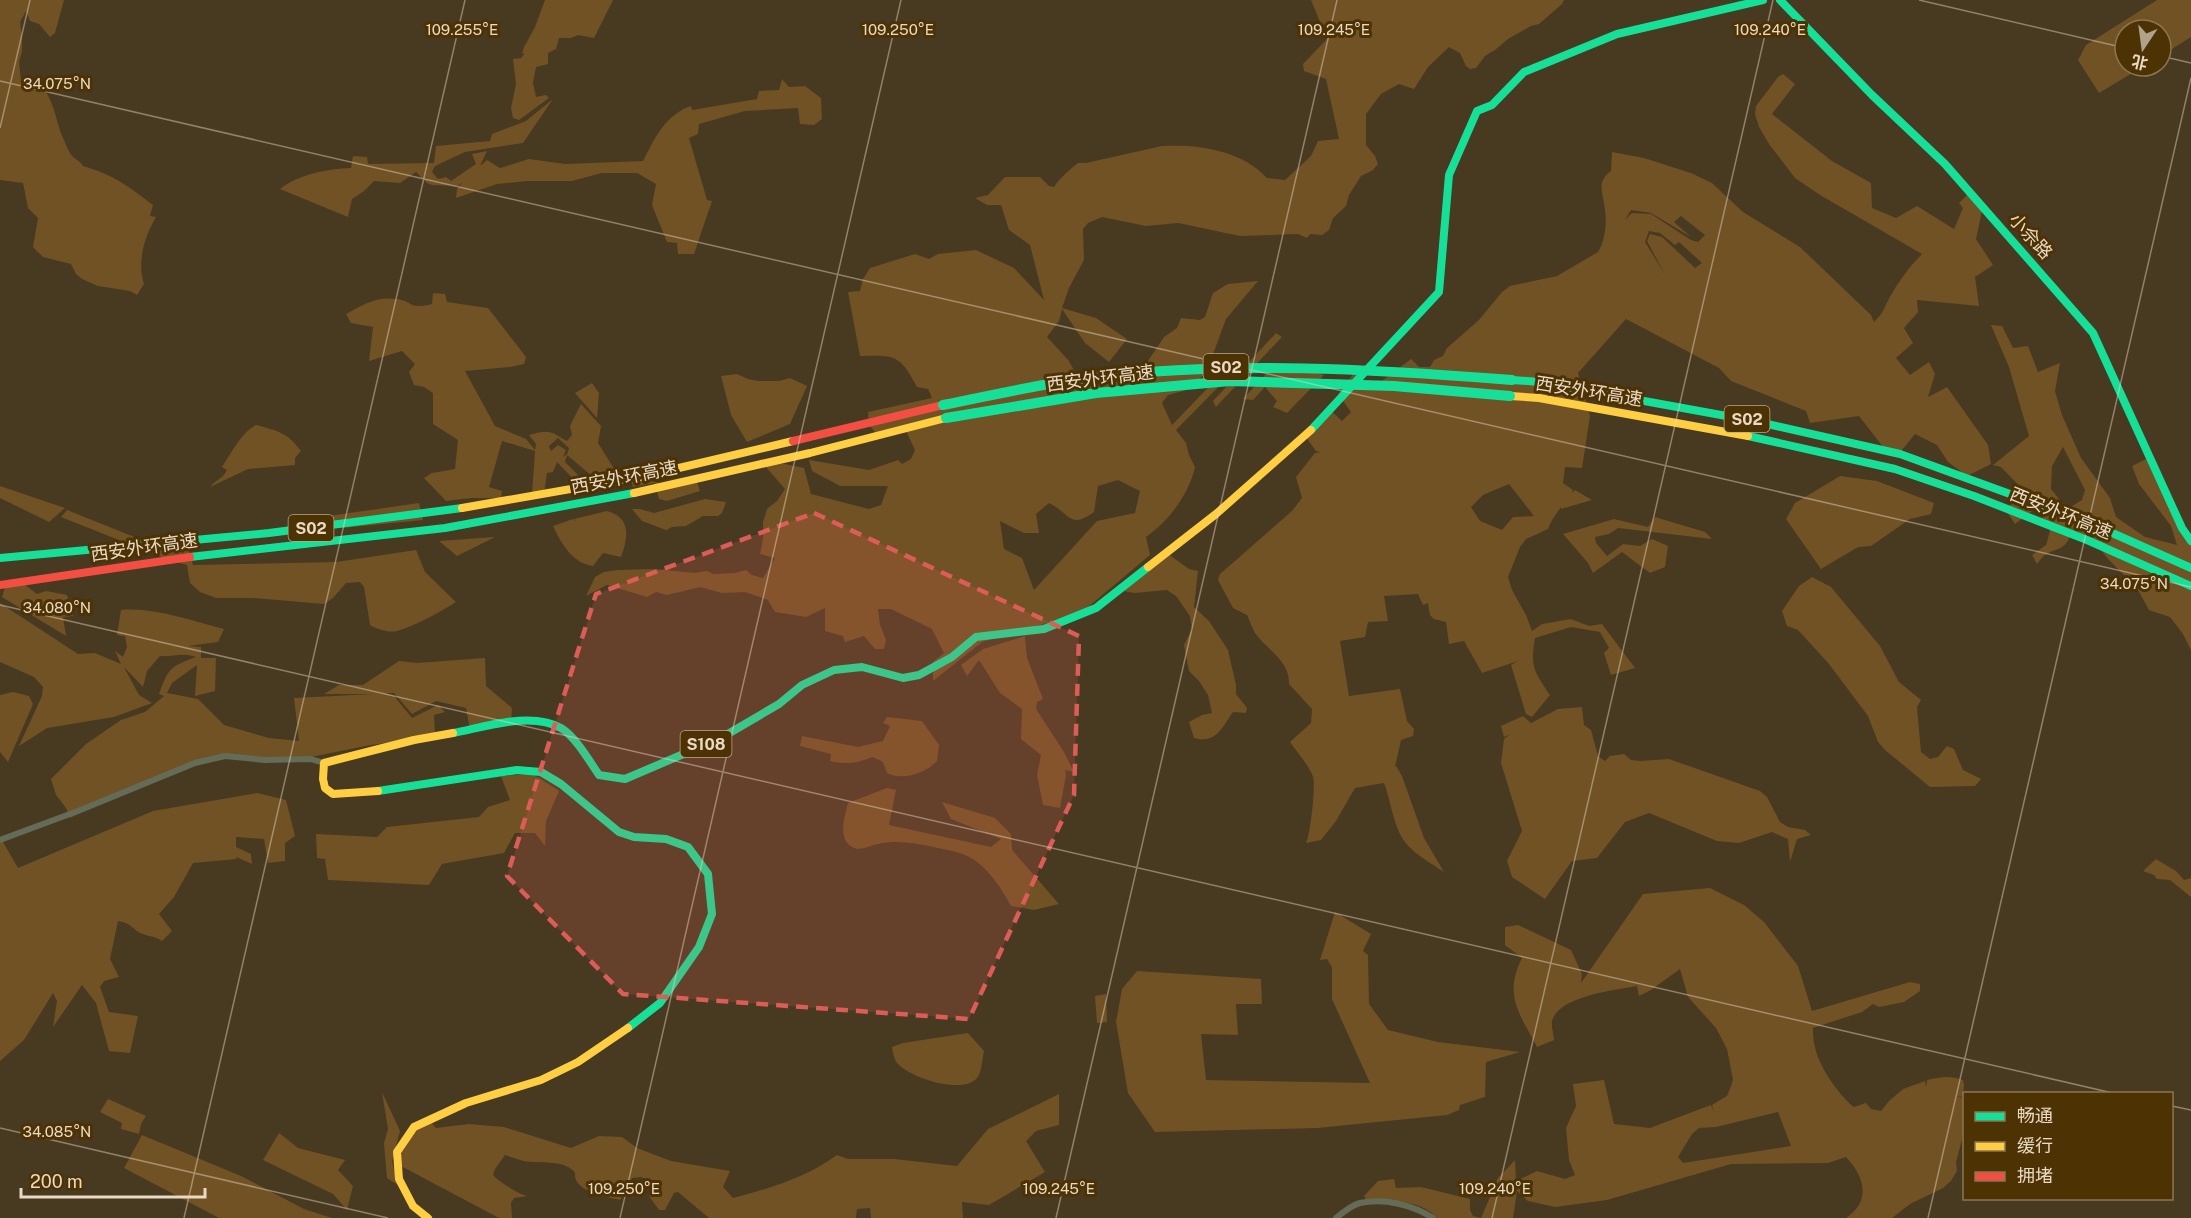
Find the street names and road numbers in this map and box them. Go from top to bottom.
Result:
street label: 小佘路 [2005,209,2057,263]
road number: S02 [1204,354,1248,380]
street label: 西安外环高速 [1045,361,1155,395]
street label: 西安外环高速 [1534,372,1644,410]
road number: S02 [1724,406,1770,432]
street label: 西安外环高速 [569,456,679,498]
street label: 西安外环高速 [2007,483,2115,543]
road number: S02 [288,515,334,541]
street label: 西安外环高速 [89,529,199,565]
road number: S108 [680,731,732,757]

